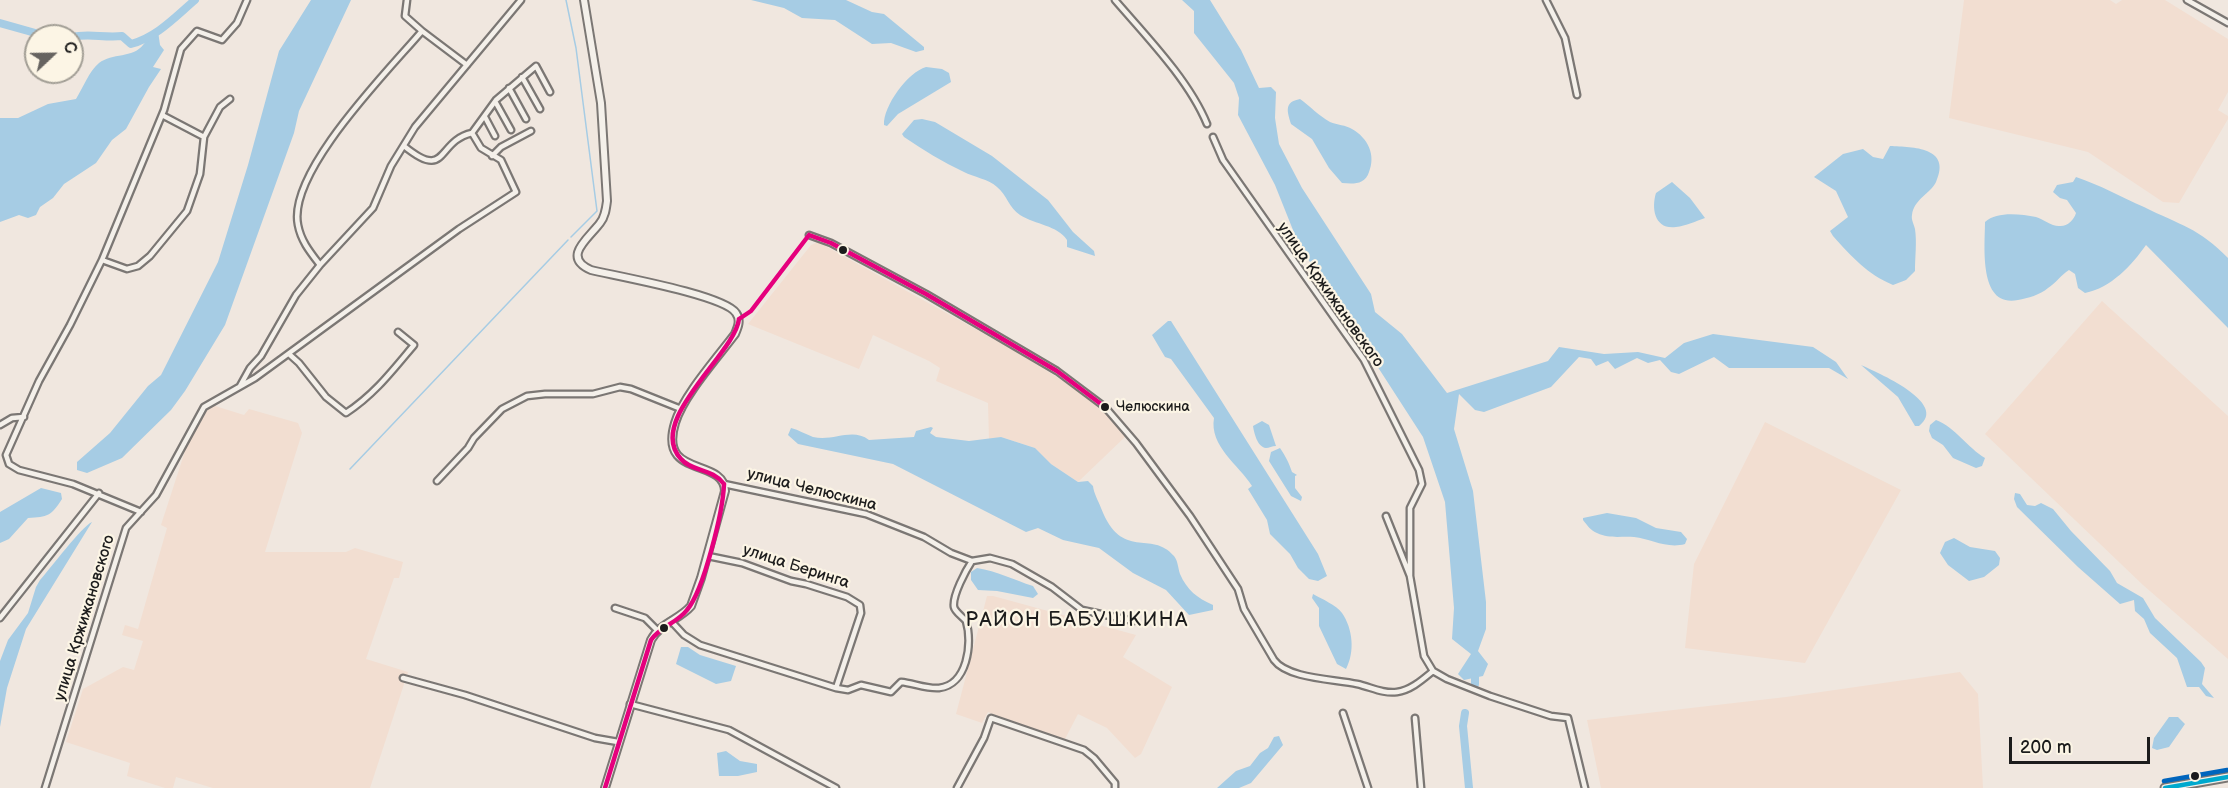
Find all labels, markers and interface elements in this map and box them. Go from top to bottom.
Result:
north arrow [24,24,84,84]
text: С [58,39,80,57]
street label: улица Кржижановского [1273,219,1387,371]
unlabelled marker [837,244,849,256]
place label: Челюскина [1116,399,1190,415]
marker: Челюскина [1099,401,1111,413]
street label: улица Челюскина [745,465,879,515]
street label: улица Кржижановского [51,533,119,703]
street label: улица Беринга [740,541,852,593]
district label: РАЙОН БАБУШКИНА [965,609,1189,633]
unlabelled marker [658,622,670,634]
scale bar [2012,725,2153,763]
text: 200 m [2020,737,2072,758]
unlabelled marker [2189,770,2201,782]

